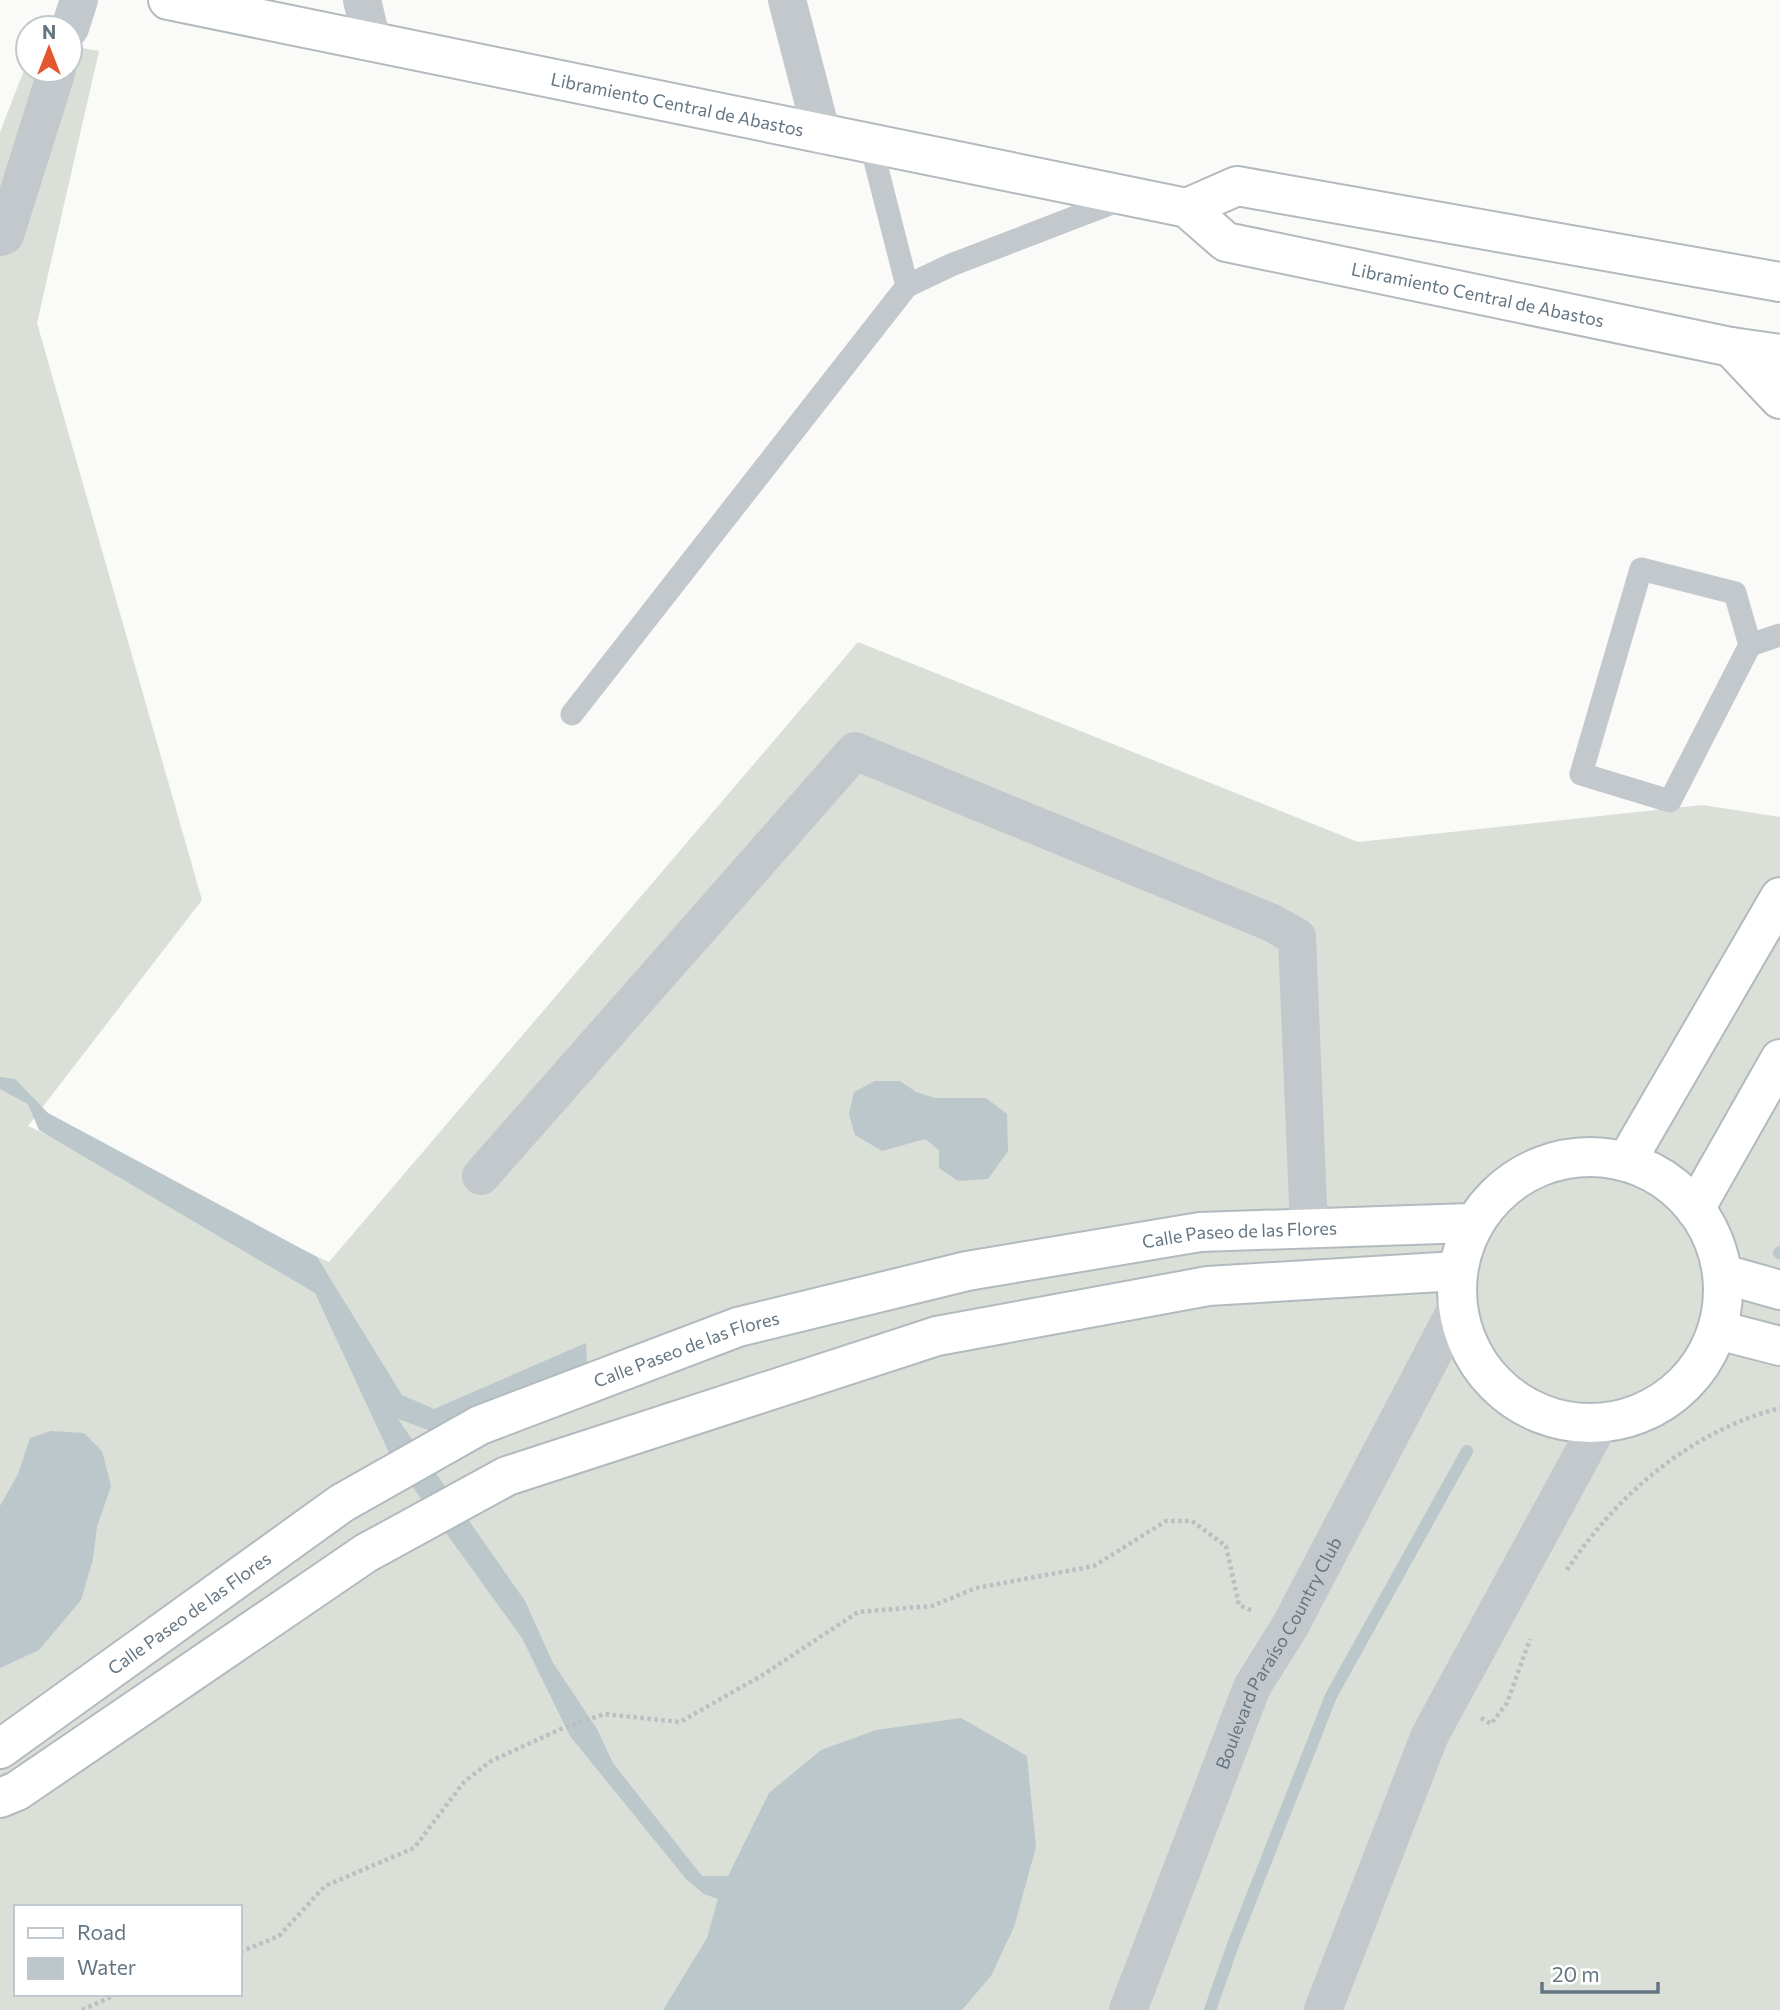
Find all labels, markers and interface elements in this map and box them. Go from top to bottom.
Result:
north arrow [14,14,84,84]
text: N [42,20,56,43]
street label: Libramiento Central de Abastos [549,67,806,141]
street label: Libramiento Central de Abastos [1349,257,1606,331]
street label: Calle Paseo de las Flores [1140,1216,1337,1253]
street label: Calle Paseo de las Flores [590,1306,782,1392]
street label: Boulevard Paraíso Country Club [1211,1533,1346,1772]
street label: Calle Paseo de las Flores [103,1547,275,1679]
legend [14,1905,242,1996]
text: Road [77,1919,126,1944]
scale bar [1542,1951,1658,1995]
text: Water [77,1954,136,1979]
text: 20 m [1552,1961,1600,1986]

